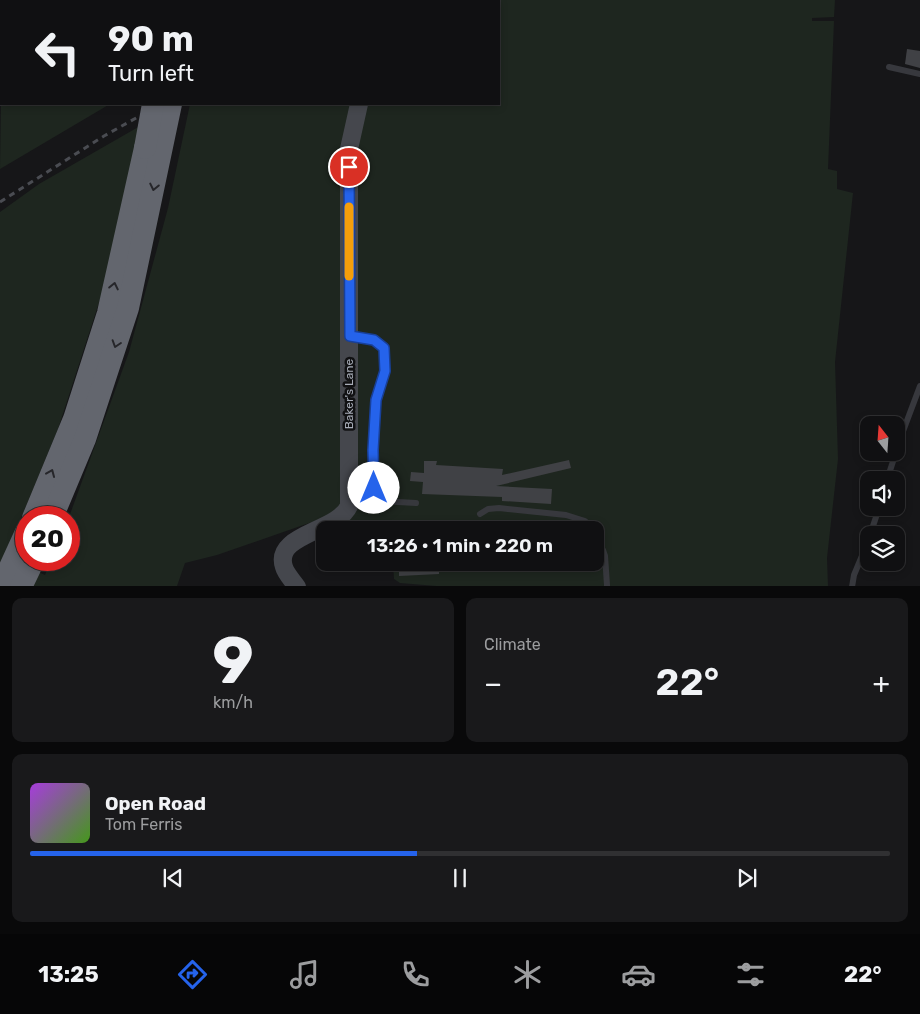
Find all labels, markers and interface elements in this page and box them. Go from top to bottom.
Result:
text: 90 m [108,18,194,60]
icon: left [25,20,90,85]
text: Turn left [108,60,194,87]
pin [328,146,370,188]
icon: arrive [335,153,363,181]
one-way arrow [150,182,160,191]
one-way arrow [108,281,119,290]
one-way arrow [112,340,122,348]
street label: Baker's Lane [342,358,356,429]
north arrow [860,416,905,461]
map controls [860,416,905,571]
position arrow [347,461,399,513]
one-way arrow [46,469,56,477]
button: sound [860,471,905,516]
speed limit sign: 20 [15,506,80,571]
button: layers [860,526,905,571]
text: 13:26 · 1 min · 220 m [367,534,553,557]
text: 9 [212,622,254,699]
text: Climate [484,635,541,654]
text: 22° [656,659,719,705]
text: − [484,667,502,700]
text: + [873,667,890,700]
text: km/h [213,693,253,712]
text: Open Road [105,792,206,815]
text: Tom Ferris [105,815,182,834]
icon: previous [159,864,187,892]
icon: pause [446,864,474,892]
icon: next [733,864,761,892]
icon: directions [175,957,210,992]
icon: music [287,957,322,992]
icon: phone [398,957,433,992]
icon: climate [510,957,545,992]
icon: car [621,957,656,992]
icon: filters [733,957,768,992]
text: 13:25 [38,961,99,988]
text: 22° [844,961,882,988]

